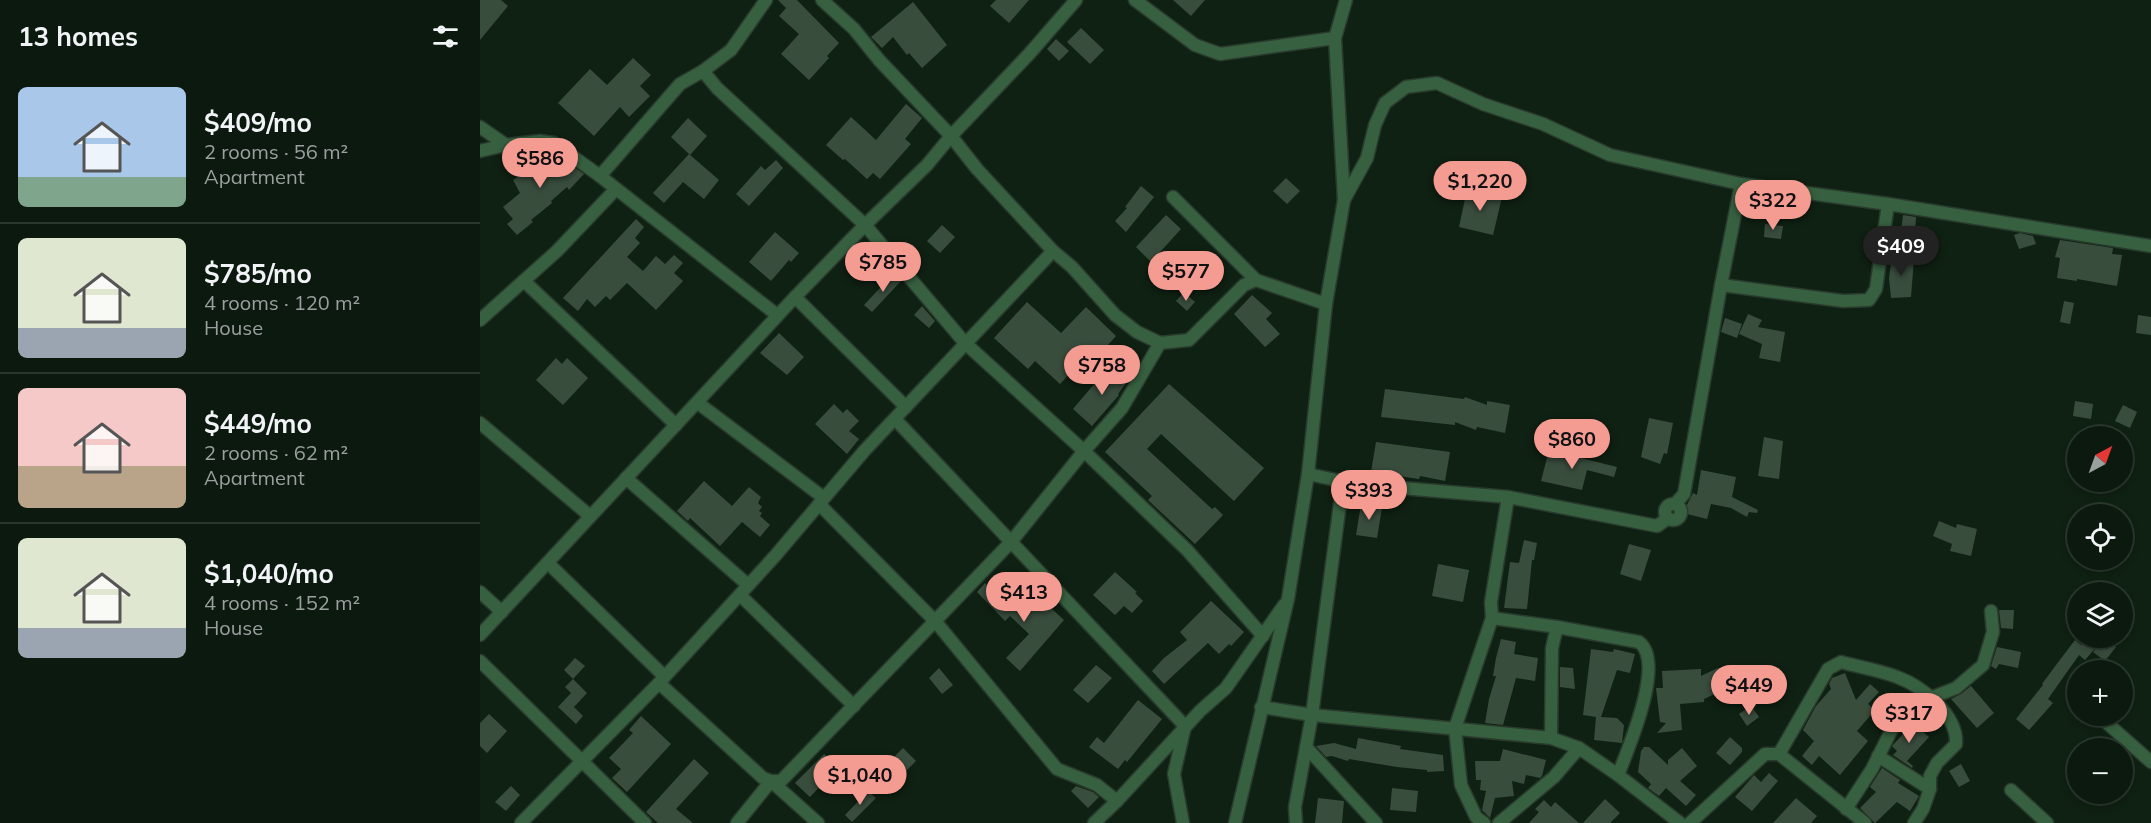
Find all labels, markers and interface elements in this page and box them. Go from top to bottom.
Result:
text: 13 homes [18,20,138,53]
icon: filters [429,20,462,53]
text: $409/mo [204,106,312,139]
icon: home [66,111,138,183]
pin: $586 [504,138,576,189]
text: 2 rooms · 56 m² [204,139,348,164]
text: $586 [516,145,564,170]
pin: $1,220 [1431,161,1529,212]
text: Apartment [204,164,305,189]
text: $1,220 [1448,168,1512,193]
pin: $322 [1737,180,1809,231]
text: $322 [1749,187,1797,212]
pin: $409 [1865,226,1937,277]
text: $409 [1877,233,1925,258]
pin: $785 [847,242,919,293]
text: $785 [859,249,907,274]
pin: $577 [1150,251,1222,302]
text: $785/mo [204,257,312,290]
text: $577 [1162,258,1210,283]
icon: home [66,262,138,334]
text: 4 rooms · 120 m² [204,290,360,315]
text: House [204,315,263,340]
pin: $758 [1066,345,1138,396]
text: $758 [1078,352,1126,377]
text: $449/mo [204,407,312,440]
icon: home [66,412,138,484]
pin: $860 [1536,419,1608,470]
text: $860 [1548,426,1596,451]
north arrow [2067,426,2133,492]
map controls [2067,426,2133,804]
text: 2 rooms · 62 m² [204,440,348,465]
text: Apartment [204,465,305,490]
pin: $393 [1333,470,1405,521]
text: $393 [1345,477,1393,502]
button: locate [2067,504,2133,570]
text: $1,040/mo [204,557,334,590]
icon: home [66,562,138,634]
pin: $413 [988,572,1060,623]
text: $413 [1000,579,1048,604]
button: layers [2067,582,2133,648]
text: 4 rooms · 152 m² [204,590,360,615]
text: House [204,615,263,640]
button: + [2067,660,2133,726]
pin: $449 [1713,665,1785,716]
text: $449 [1725,672,1773,697]
pin: $317 [1873,693,1945,744]
text: $317 [1885,700,1933,725]
button: − [2067,738,2133,804]
pin: $1,040 [811,755,909,806]
text: $1,040 [828,762,892,787]

